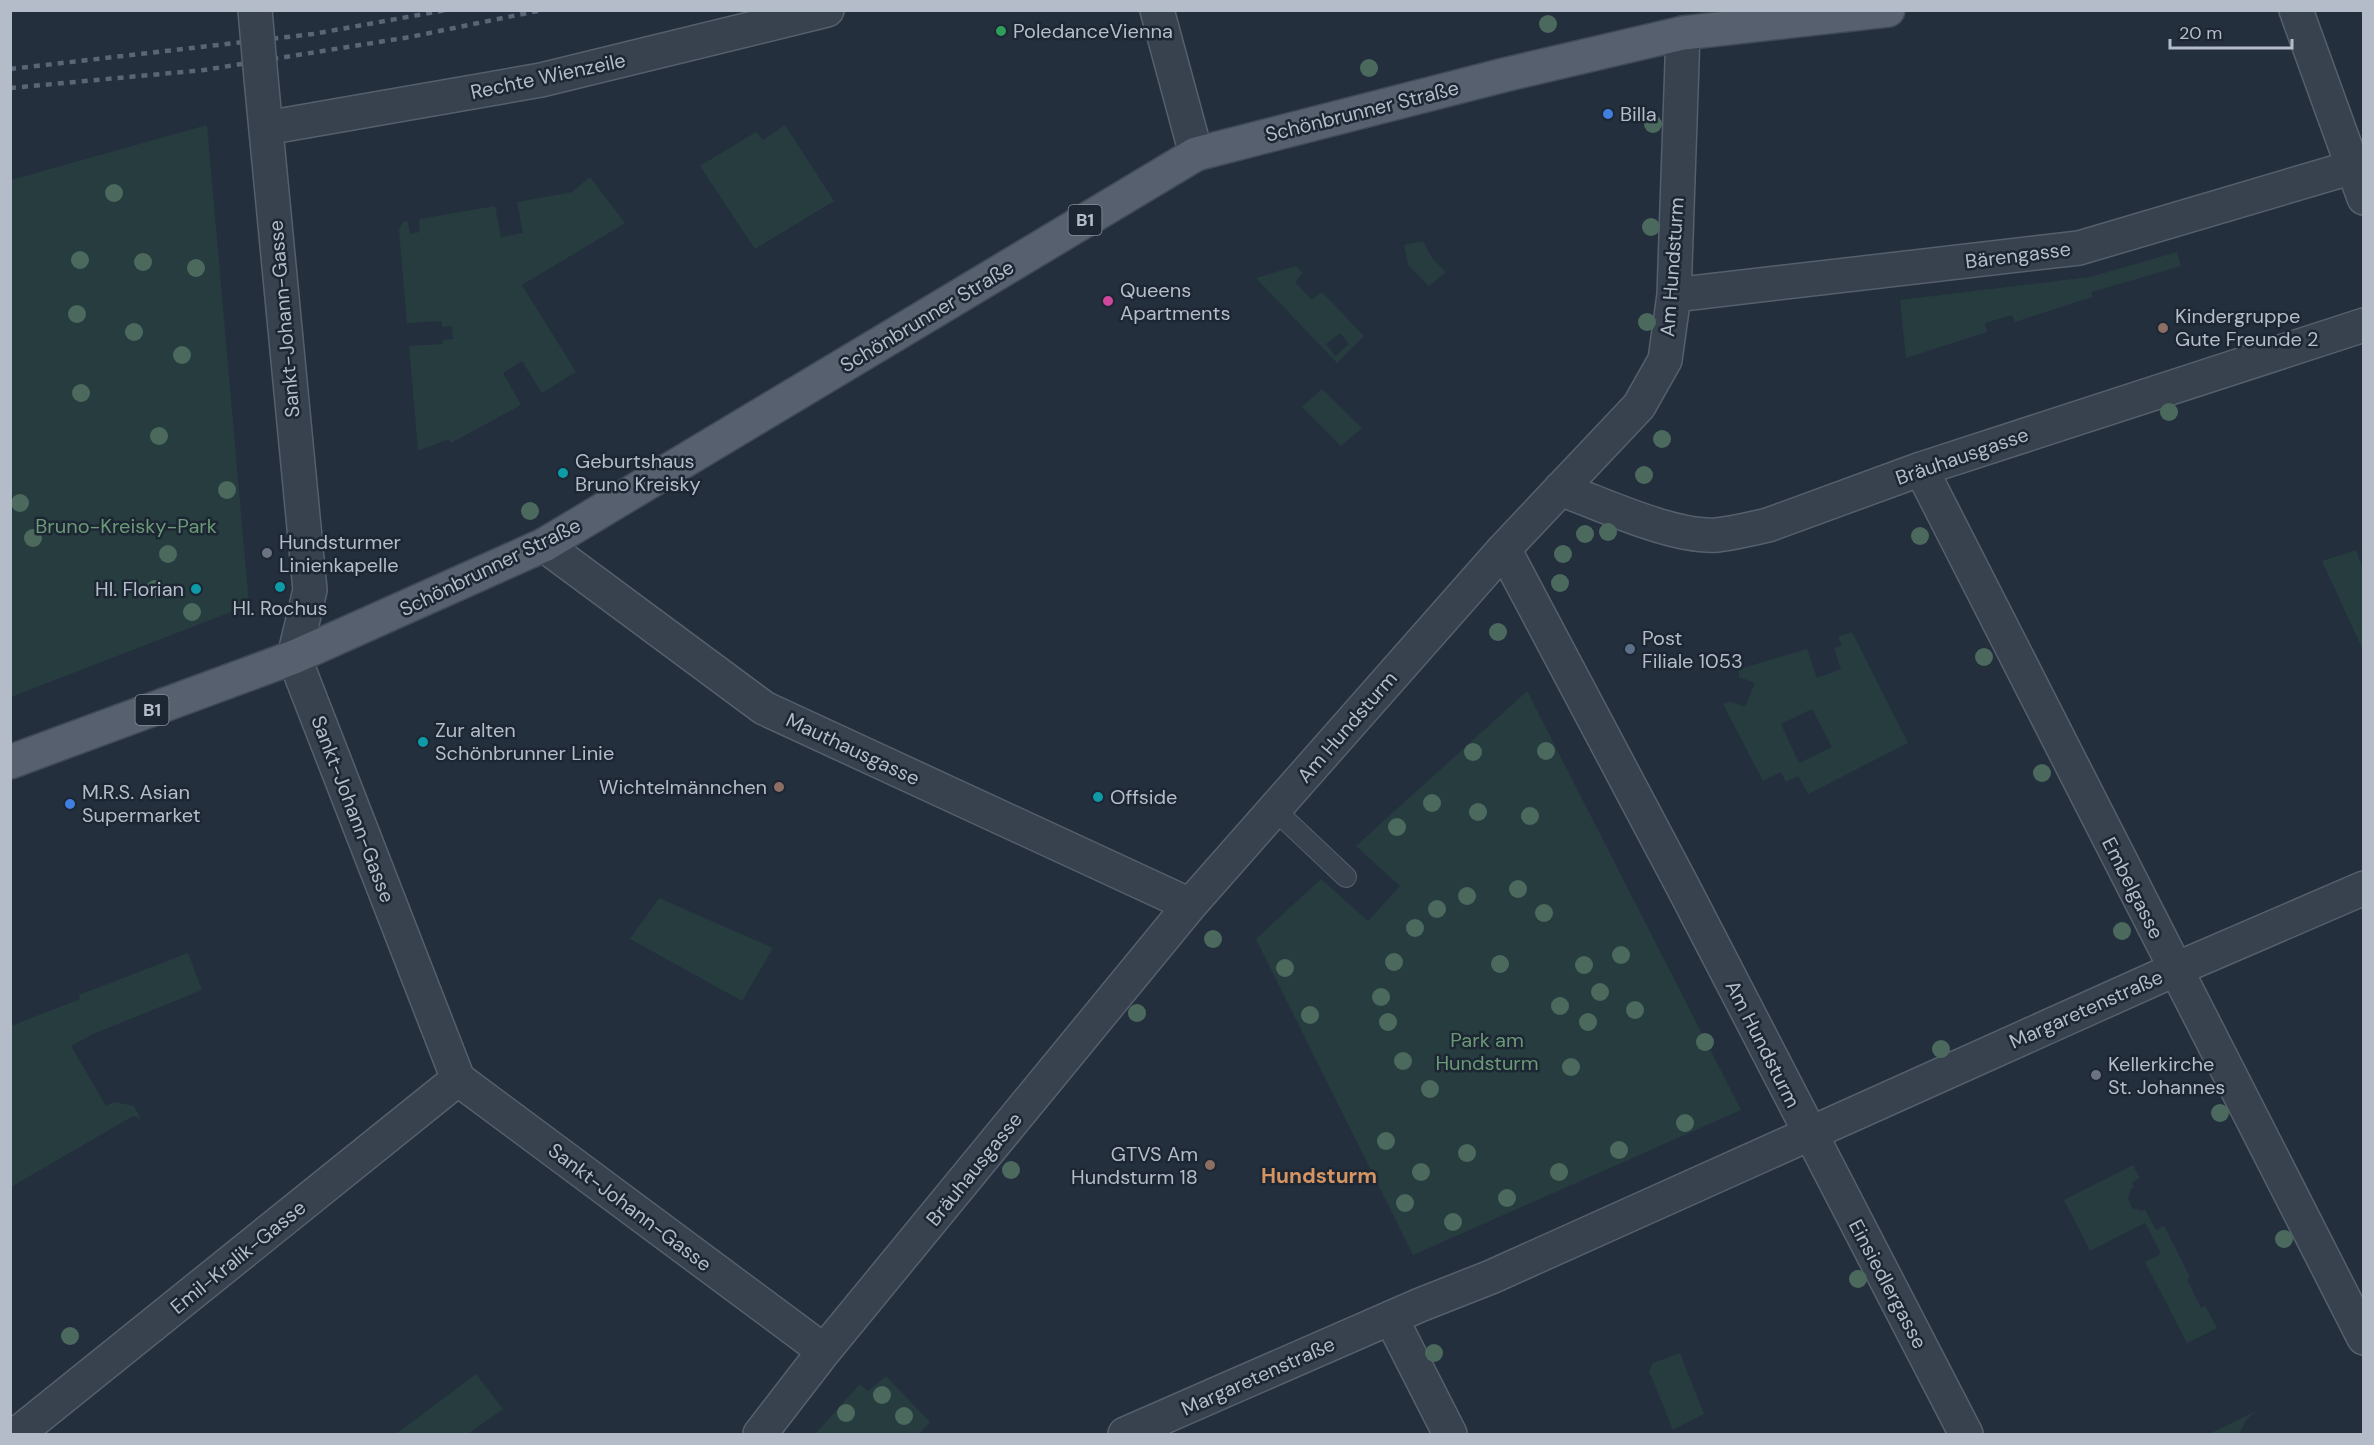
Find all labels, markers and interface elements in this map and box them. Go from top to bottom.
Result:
scale bar [2170,12,2292,50]
place label: PoledanceVienna [1013,18,1173,44]
text: 20 m [2179,21,2222,45]
marker: PoledanceVienna [994,24,1008,38]
street label: Rechte Wienzeile [468,47,628,105]
street label: Schönbrunner Straße [1263,74,1461,148]
place label: Billa [1620,101,1657,127]
marker: Billa [1601,107,1615,121]
street label: Am Hundsturm [1654,196,1690,338]
road number: B1 [1068,205,1102,235]
street label: Sankt-Johann-Gasse [262,219,306,419]
street label: Bärengasse [1964,236,2072,274]
street label: Schönbrunner Straße [835,254,1019,378]
place label: Queens Apartments [1120,277,1230,326]
marker: Queens Apartments [1101,294,1115,308]
place label: Kindergruppe Gute Freunde 2 [2175,303,2319,352]
marker: Kindergruppe Gute Freunde 2 [2156,321,2170,335]
street label: Bräuhausgasse [1892,421,2032,491]
place label: Geburtshaus Bruno Kreisky [575,448,701,497]
marker: Geburtshaus Bruno Kreisky [556,466,570,480]
street label: Schönbrunner Straße [395,512,585,622]
park label: Bruno-Kreisky-Park [35,513,217,539]
place label: Hundsturmer Linienkapelle [279,529,401,578]
marker: Hundsturmer Linienkapelle [260,546,274,560]
place label: Hl. Florian [95,576,184,602]
marker: Hl. Rochus [273,580,287,594]
marker: Hl. Florian [189,582,203,596]
place label: Hl. Rochus [233,595,327,621]
place label: Post Filiale 1053 [1642,625,1743,674]
marker: Post Filiale 1053 [1623,642,1637,656]
street label: Am Hundsturm [1291,666,1403,788]
road number: B1 [136,695,168,725]
street label: Mauthausgasse [782,707,924,791]
street label: Sankt-Johann-Gasse [305,712,401,906]
place label: Zur alten Schönbrunner Linie [435,717,614,766]
marker: Zur alten Schönbrunner Linie [416,735,430,749]
place label: Wichtelmännchen [599,774,767,800]
place label: M.R.S. Asian Supermarket [82,779,201,828]
marker: Wichtelmännchen [772,780,786,794]
place label: Offside [1110,784,1177,810]
marker: Offside [1091,790,1105,804]
marker: M.R.S. Asian Supermarket [63,797,77,811]
street label: Embelgasse [2096,833,2170,943]
street label: Margaretenstraße [2005,963,2167,1055]
street label: Am Hundsturm [1720,976,1806,1112]
park label: Park am Hundsturm [1435,1027,1539,1076]
place label: Kellerkirche St. Johannes [2108,1051,2225,1100]
marker: Kellerkirche St. Johannes [2089,1068,2103,1082]
street label: Bräuhausgasse [920,1107,1028,1231]
street label: Sankt-Johann-Gasse [543,1137,717,1277]
place label: GTVS Am Hundsturm 18 [1071,1141,1198,1190]
marker: GTVS Am Hundsturm 18 [1203,1158,1217,1172]
district label: Hundsturm [1261,1162,1377,1190]
street label: Emil-Kralik-Gasse [165,1194,311,1320]
street label: Einsiedlergasse [1843,1215,1933,1353]
street label: Margaretenstraße [1177,1330,1339,1422]

